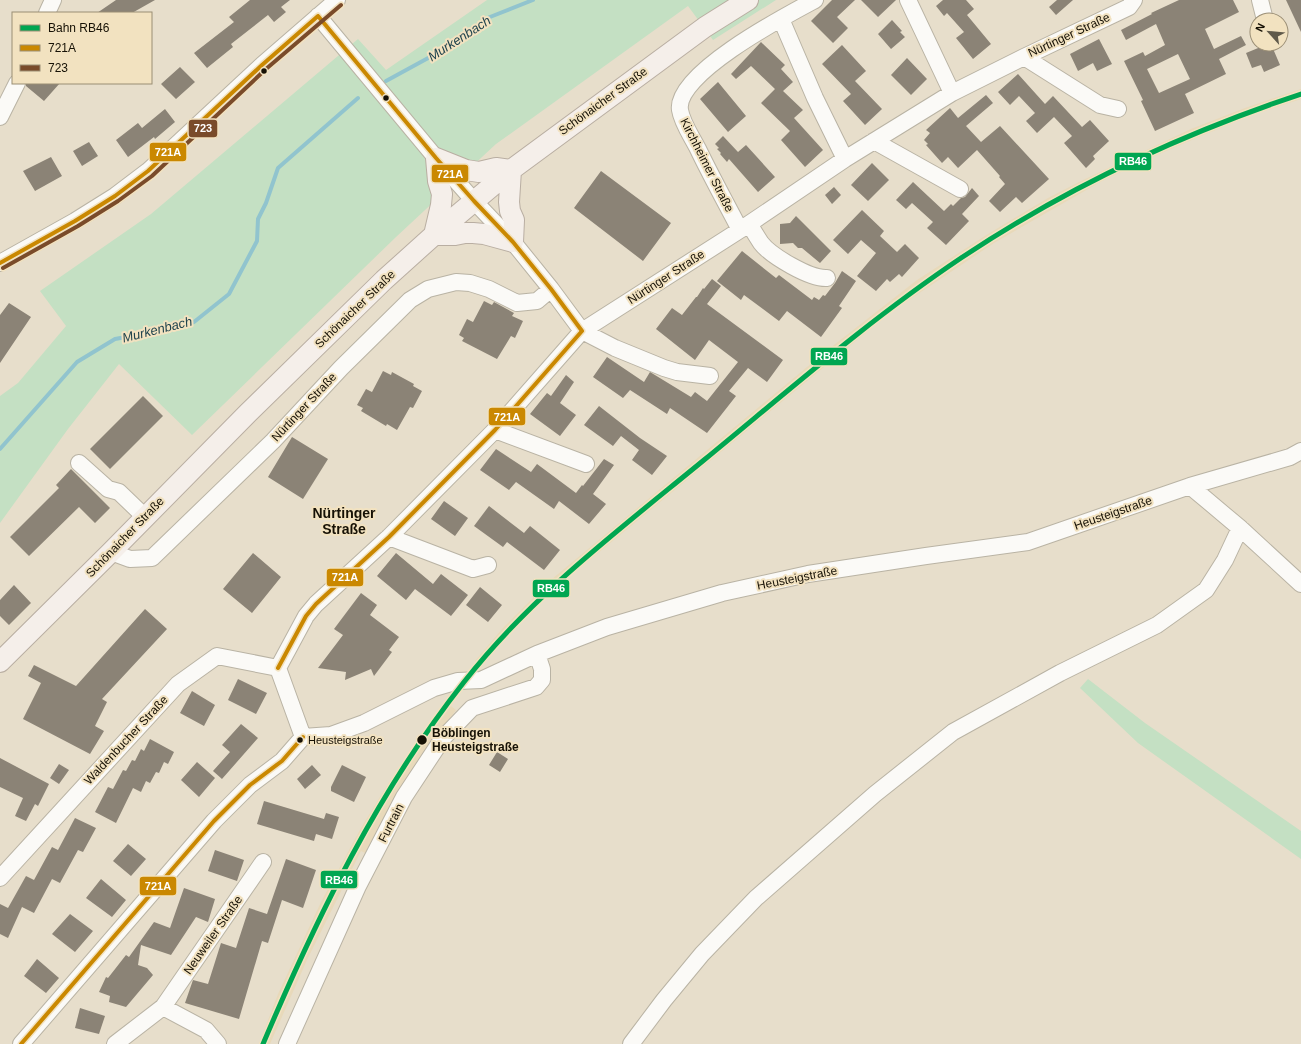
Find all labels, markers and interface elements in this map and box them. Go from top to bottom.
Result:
street label: Nürtinger Straße [1026,10,1112,60]
legend [12,12,152,84]
north arrow [1249,12,1289,52]
water label: Murkenbach [425,13,493,64]
text: Bahn RB46 [48,21,110,35]
text: N [1253,21,1267,34]
text: 721A [48,41,76,55]
text: 723 [48,61,68,75]
street label: Schönaicher Straße [556,64,650,138]
unlabelled marker [259,66,269,76]
unlabelled marker [381,93,391,103]
street label: Kirchheimer Straße [677,116,737,215]
line badge: 723 [188,119,218,138]
text: 723 [194,122,212,134]
line badge: 721A [149,142,187,162]
text: 721A [155,146,181,158]
line badge: RB46 [1114,152,1152,171]
text: RB46 [1119,155,1147,167]
line badge: 721A [431,164,469,183]
text: 721A [437,168,463,180]
street label: Nürtinger Straße [625,247,707,307]
street label: Schönaicher Straße [312,267,398,351]
water label: Murkenbach [121,314,194,345]
line badge: RB46 [810,347,848,366]
text: RB46 [815,350,843,362]
street label: Nürtinger Straße [269,370,340,444]
line badge: 721A [488,407,526,426]
text: 721A [494,411,520,423]
street label: Heusteigstraße [1072,493,1154,533]
street label: Schönaicher Straße [83,494,167,580]
district label: Nürtinger Straße [313,505,376,537]
street label: Heusteigstraße [756,563,839,593]
line badge: 721A [326,568,364,587]
text: 721A [332,571,358,583]
line badge: RB46 [532,579,570,598]
text: RB46 [537,582,565,594]
street label: Waldenbucher Straße [81,692,171,787]
place label: Böblingen Heusteigstraße [432,726,519,754]
marker: Böblingen Heusteigstraße [415,733,429,747]
place label: Heusteigstraße [308,734,383,746]
marker: Heusteigstraße [295,735,305,745]
street label: Furtrain [375,801,407,845]
line badge: RB46 [320,870,358,889]
text: RB46 [325,874,353,886]
line badge: 721A [139,876,177,896]
text: 721A [145,880,171,892]
street label: Neuweiler Straße [181,893,246,977]

